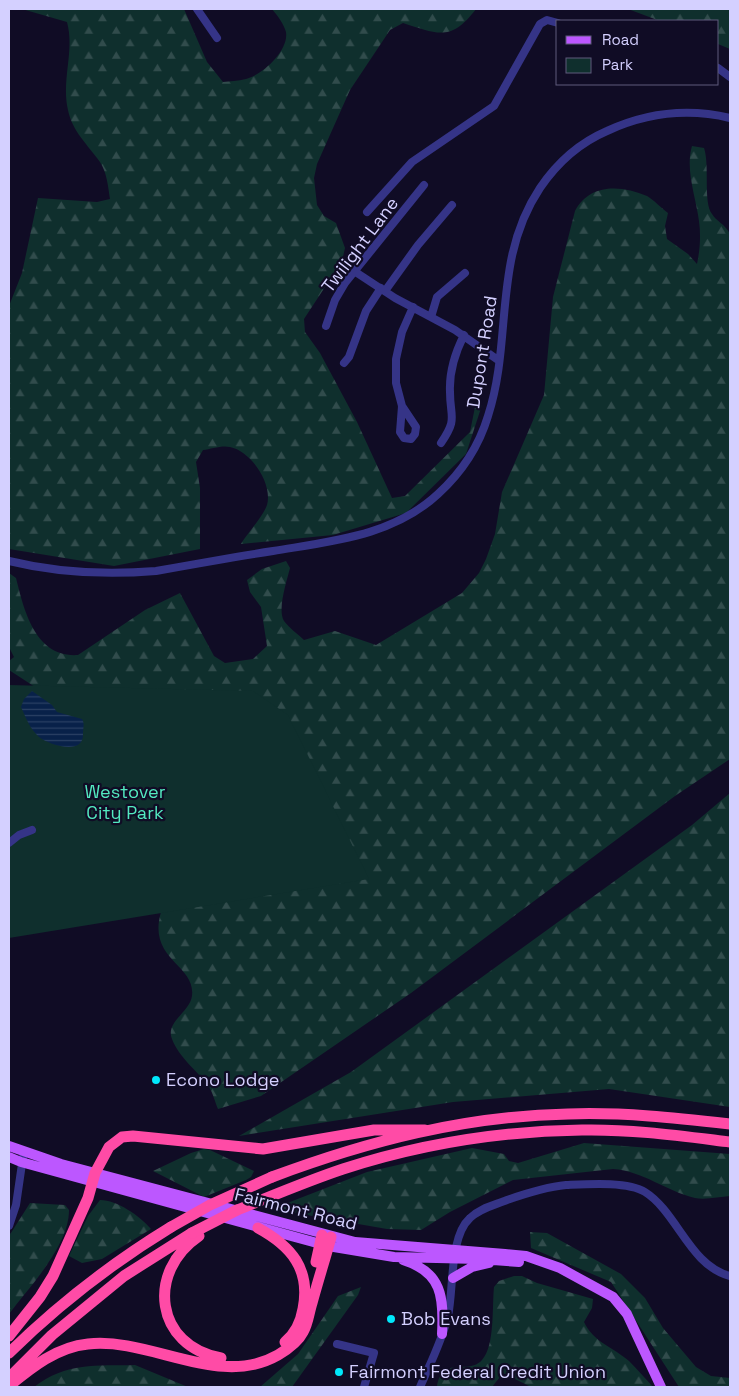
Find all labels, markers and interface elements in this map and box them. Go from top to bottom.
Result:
legend [556,20,719,85]
text: Road [602,30,639,49]
text: Park [602,55,633,74]
street label: Twilight Lane [316,192,403,297]
street label: Dupont Road [461,294,502,410]
park label: Westover City Park [85,780,166,824]
place label: Econo Lodge [166,1068,280,1091]
marker: Econo Lodge [150,1074,162,1086]
street label: Fairmont Road [232,1182,360,1235]
place label: Bob Evans [401,1307,491,1330]
marker: Bob Evans [385,1313,397,1325]
place label: Fairmont Federal Credit Union [349,1360,606,1383]
marker: Fairmont Federal Credit Union [333,1366,345,1378]

